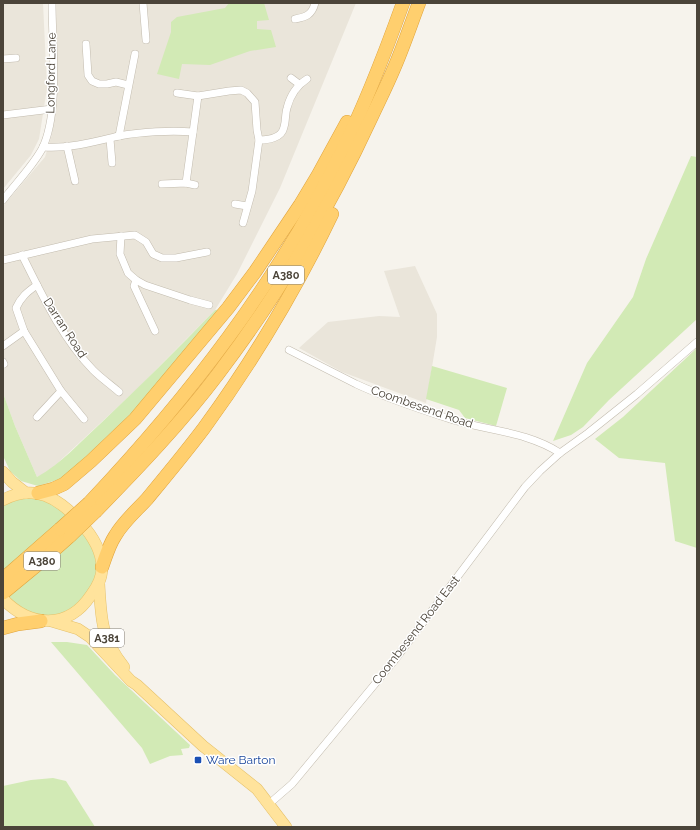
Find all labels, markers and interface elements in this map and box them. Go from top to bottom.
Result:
street label: Longford Lane [43,32,59,114]
road number: A380 [268,266,304,284]
street label: Darran Road [40,295,90,361]
street label: Coombesend Road [369,383,475,431]
road number: A380 [24,552,60,570]
street label: Coombesend Road East [369,573,463,687]
road number: A381 [90,629,124,647]
place label: Ware Barton [206,753,275,767]
marker: Ware Barton [193,755,203,765]

